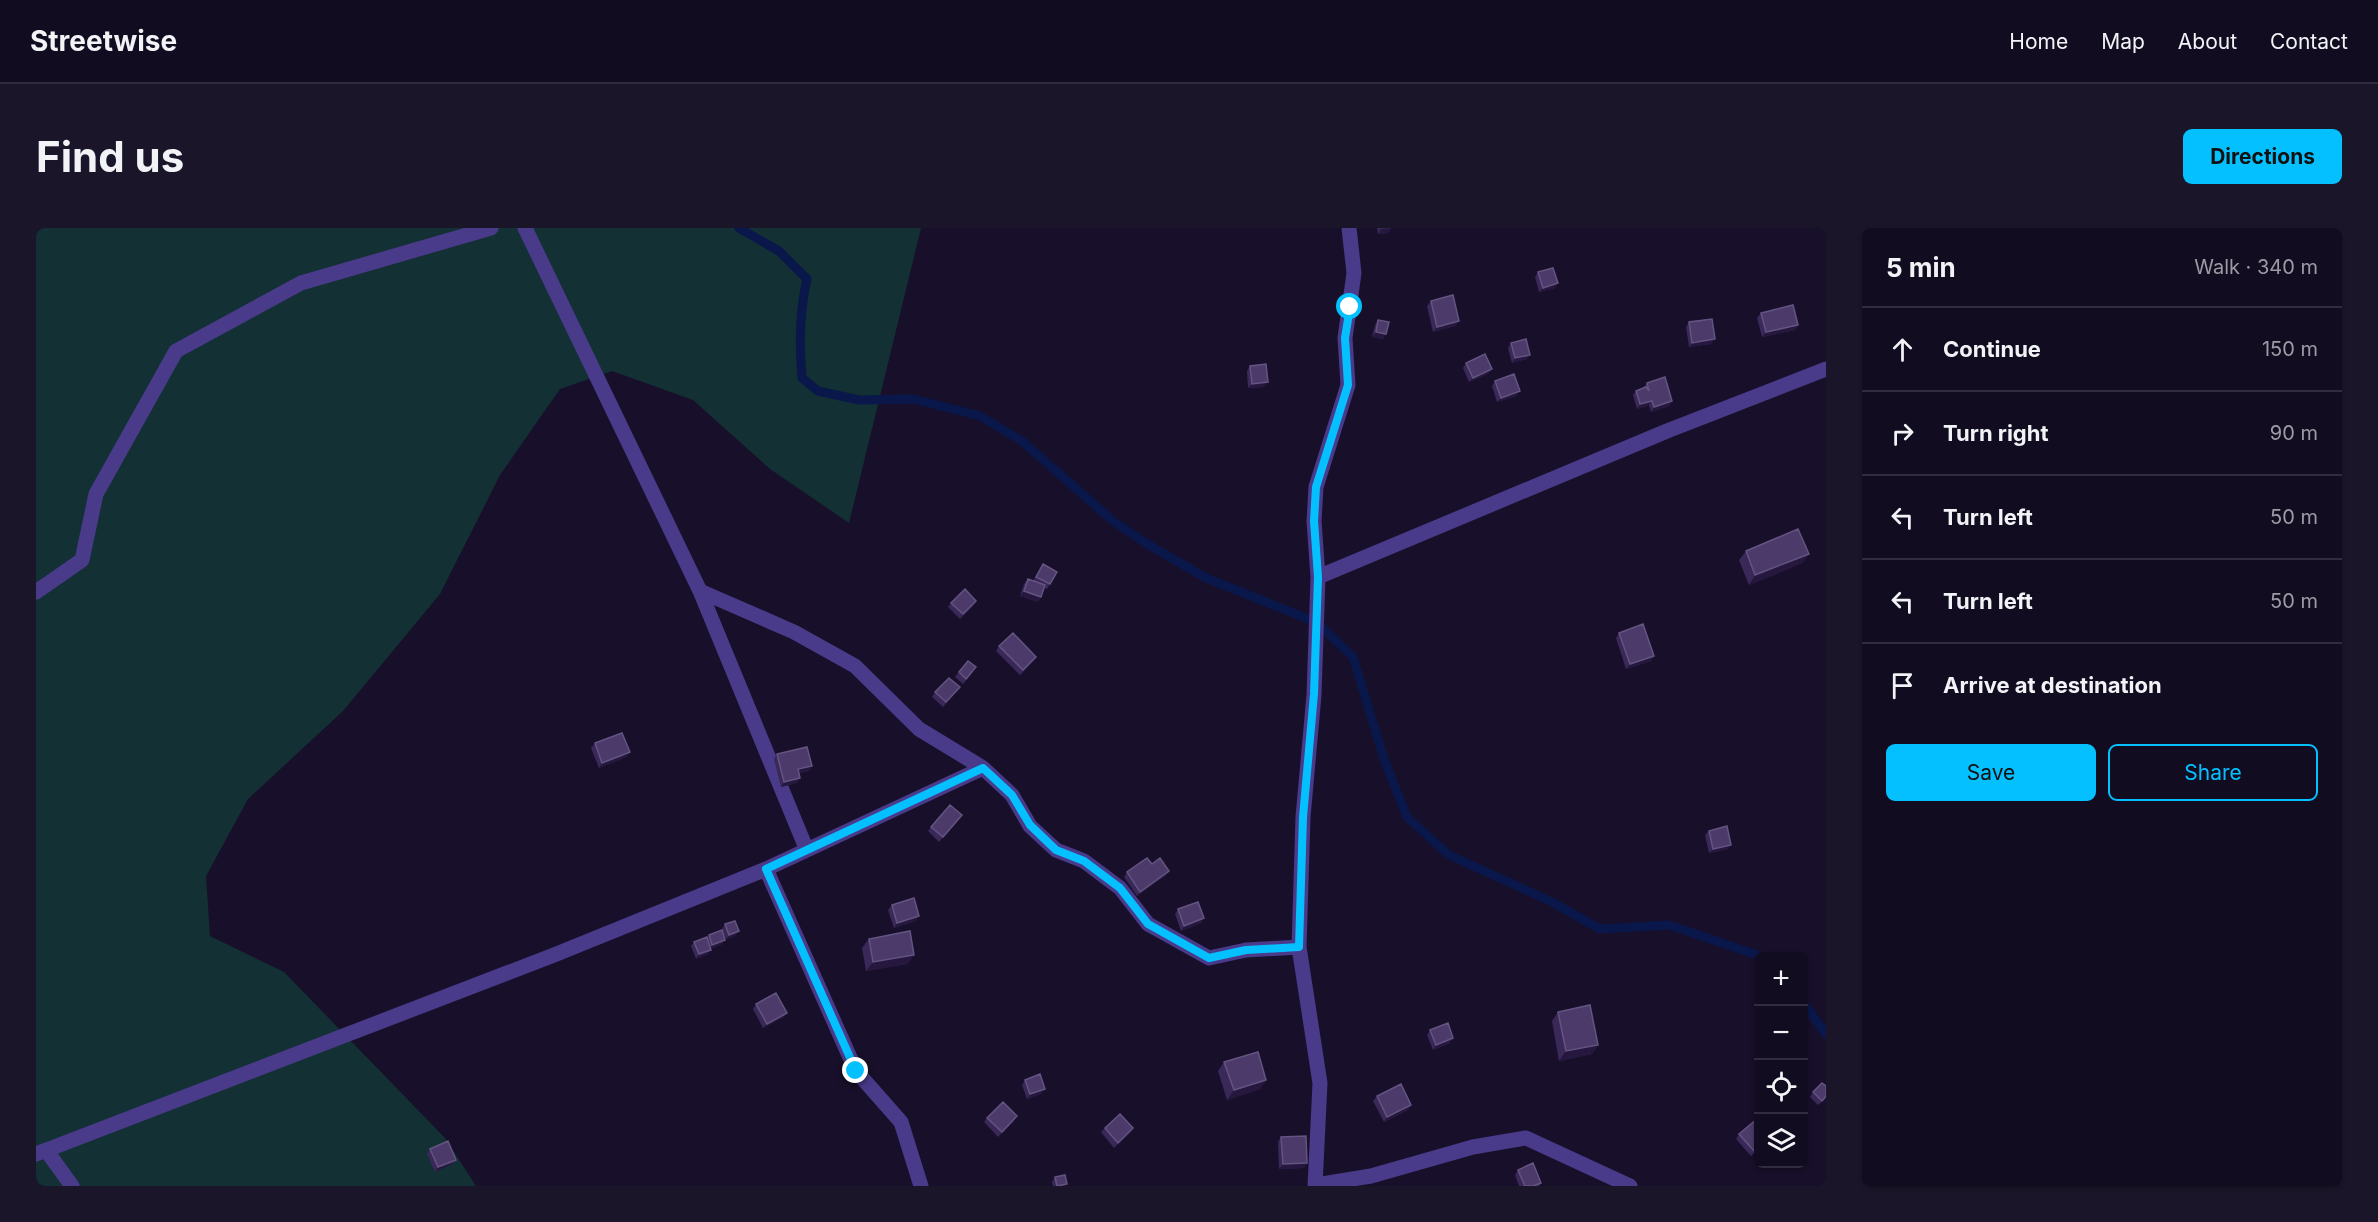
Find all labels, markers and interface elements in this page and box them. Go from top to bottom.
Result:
text: Streetwise [30,24,177,58]
text: Home [2009,29,2068,54]
text: Map [2101,29,2145,54]
text: About [2178,29,2237,54]
text: Contact [2270,29,2348,54]
button: Directions [2183,129,2342,184]
text: Find us [36,131,184,182]
text: 5 min [1886,252,1956,283]
text: Walk · 340 m [2194,255,2318,279]
route start [1336,293,1362,319]
icon: ahead [1886,333,1919,366]
text: Continue [1943,336,2041,362]
text: 150 m [2262,337,2318,361]
icon: right [1886,417,1919,450]
text: Turn right [1943,420,2049,446]
text: 90 m [2270,421,2318,445]
icon: left [1886,501,1919,534]
text: Turn left [1943,504,2033,530]
text: 50 m [2270,505,2318,529]
icon: left [1886,585,1919,618]
text: Turn left [1943,588,2033,614]
text: 50 m [2270,589,2318,613]
icon: arrive [1886,669,1919,702]
text: Arrive at destination [1943,672,2162,698]
button: Save [1886,744,2096,801]
button: Share [2108,744,2318,801]
map controls [1754,952,1808,1168]
button: + [1754,952,1808,1006]
button: − [1754,1006,1808,1060]
route end [842,1057,868,1083]
button: locate [1754,1060,1808,1114]
button: layers [1754,1114,1808,1168]

